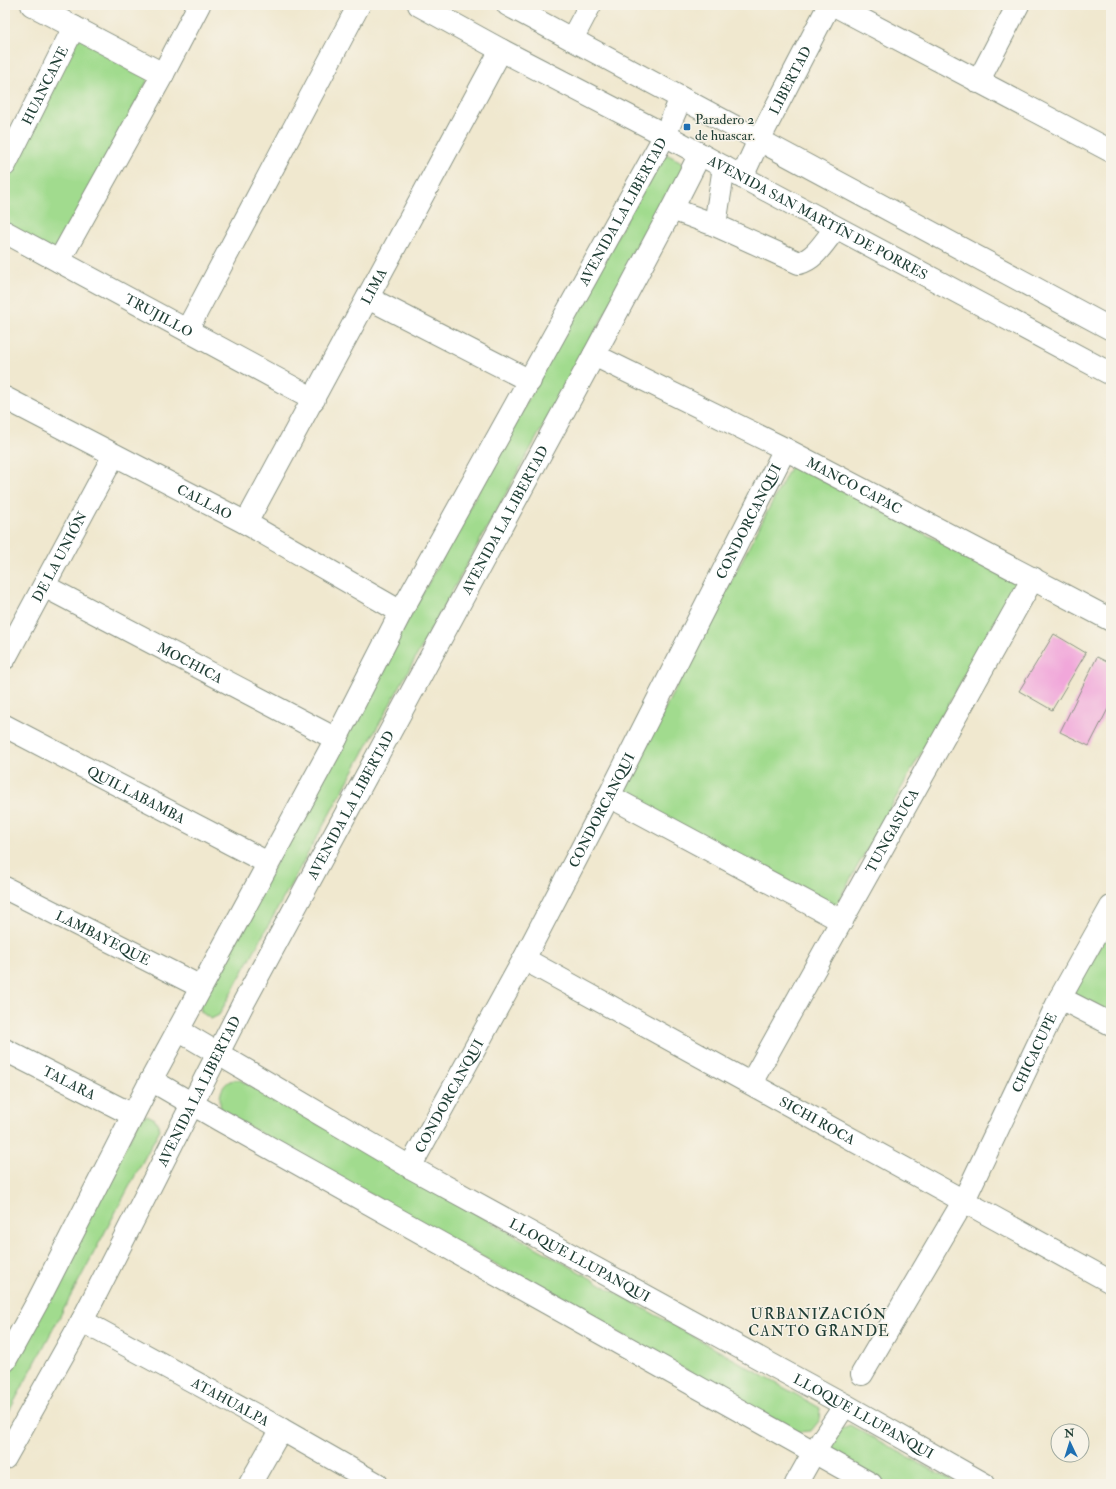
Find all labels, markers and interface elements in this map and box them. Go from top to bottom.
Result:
street label: HUANCANE [18,43,72,128]
street label: LIBERTAD [766,43,815,118]
place label: Paradero 2 de huascar. [695,111,755,144]
marker: Paradero 2 de huascar. [682,122,692,132]
street label: AVENIDA LA LIBERTAD [575,135,671,290]
street label: AVENIDA SAN MARTÍN DE PORRES [704,152,931,284]
street label: LIMA [358,265,391,307]
street label: TRUJILLO [122,290,196,341]
street label: AVENIDA LA LIBERTAD [458,443,552,598]
street label: MANCO CAPAC [803,454,905,518]
street label: CONDORCANQUI [712,461,785,582]
street label: CALLAO [174,481,235,523]
street label: DE LA UNIÓN [29,508,91,605]
street label: MOCHICA [154,639,226,687]
street label: AVENIDA LA LIBERTAD [303,728,398,883]
street label: CONDORCANQUI [565,750,639,871]
street label: QUILLABAMBA [84,762,188,827]
street label: TUNGASUCA [862,786,923,876]
street label: LAMBAYEQUE [53,907,153,969]
street label: CHICACUPE [1008,1010,1061,1095]
street label: AVENIDA LA LIBERTAD [153,1013,244,1170]
street label: CONDORCANQUI [411,1036,488,1156]
street label: TALARA [40,1063,98,1104]
street label: SICHI ROCA [776,1093,858,1149]
street label: LLOQUE LLUPANQUI [506,1215,653,1306]
district label: URBANIZACIÓN CANTO GRANDE [748,1303,890,1341]
street label: LLOQUE LLUPANQUI [790,1370,937,1463]
street label: ATAHUALPA [188,1374,272,1430]
north arrow [1050,1423,1090,1463]
text: N [1063,1427,1076,1440]

